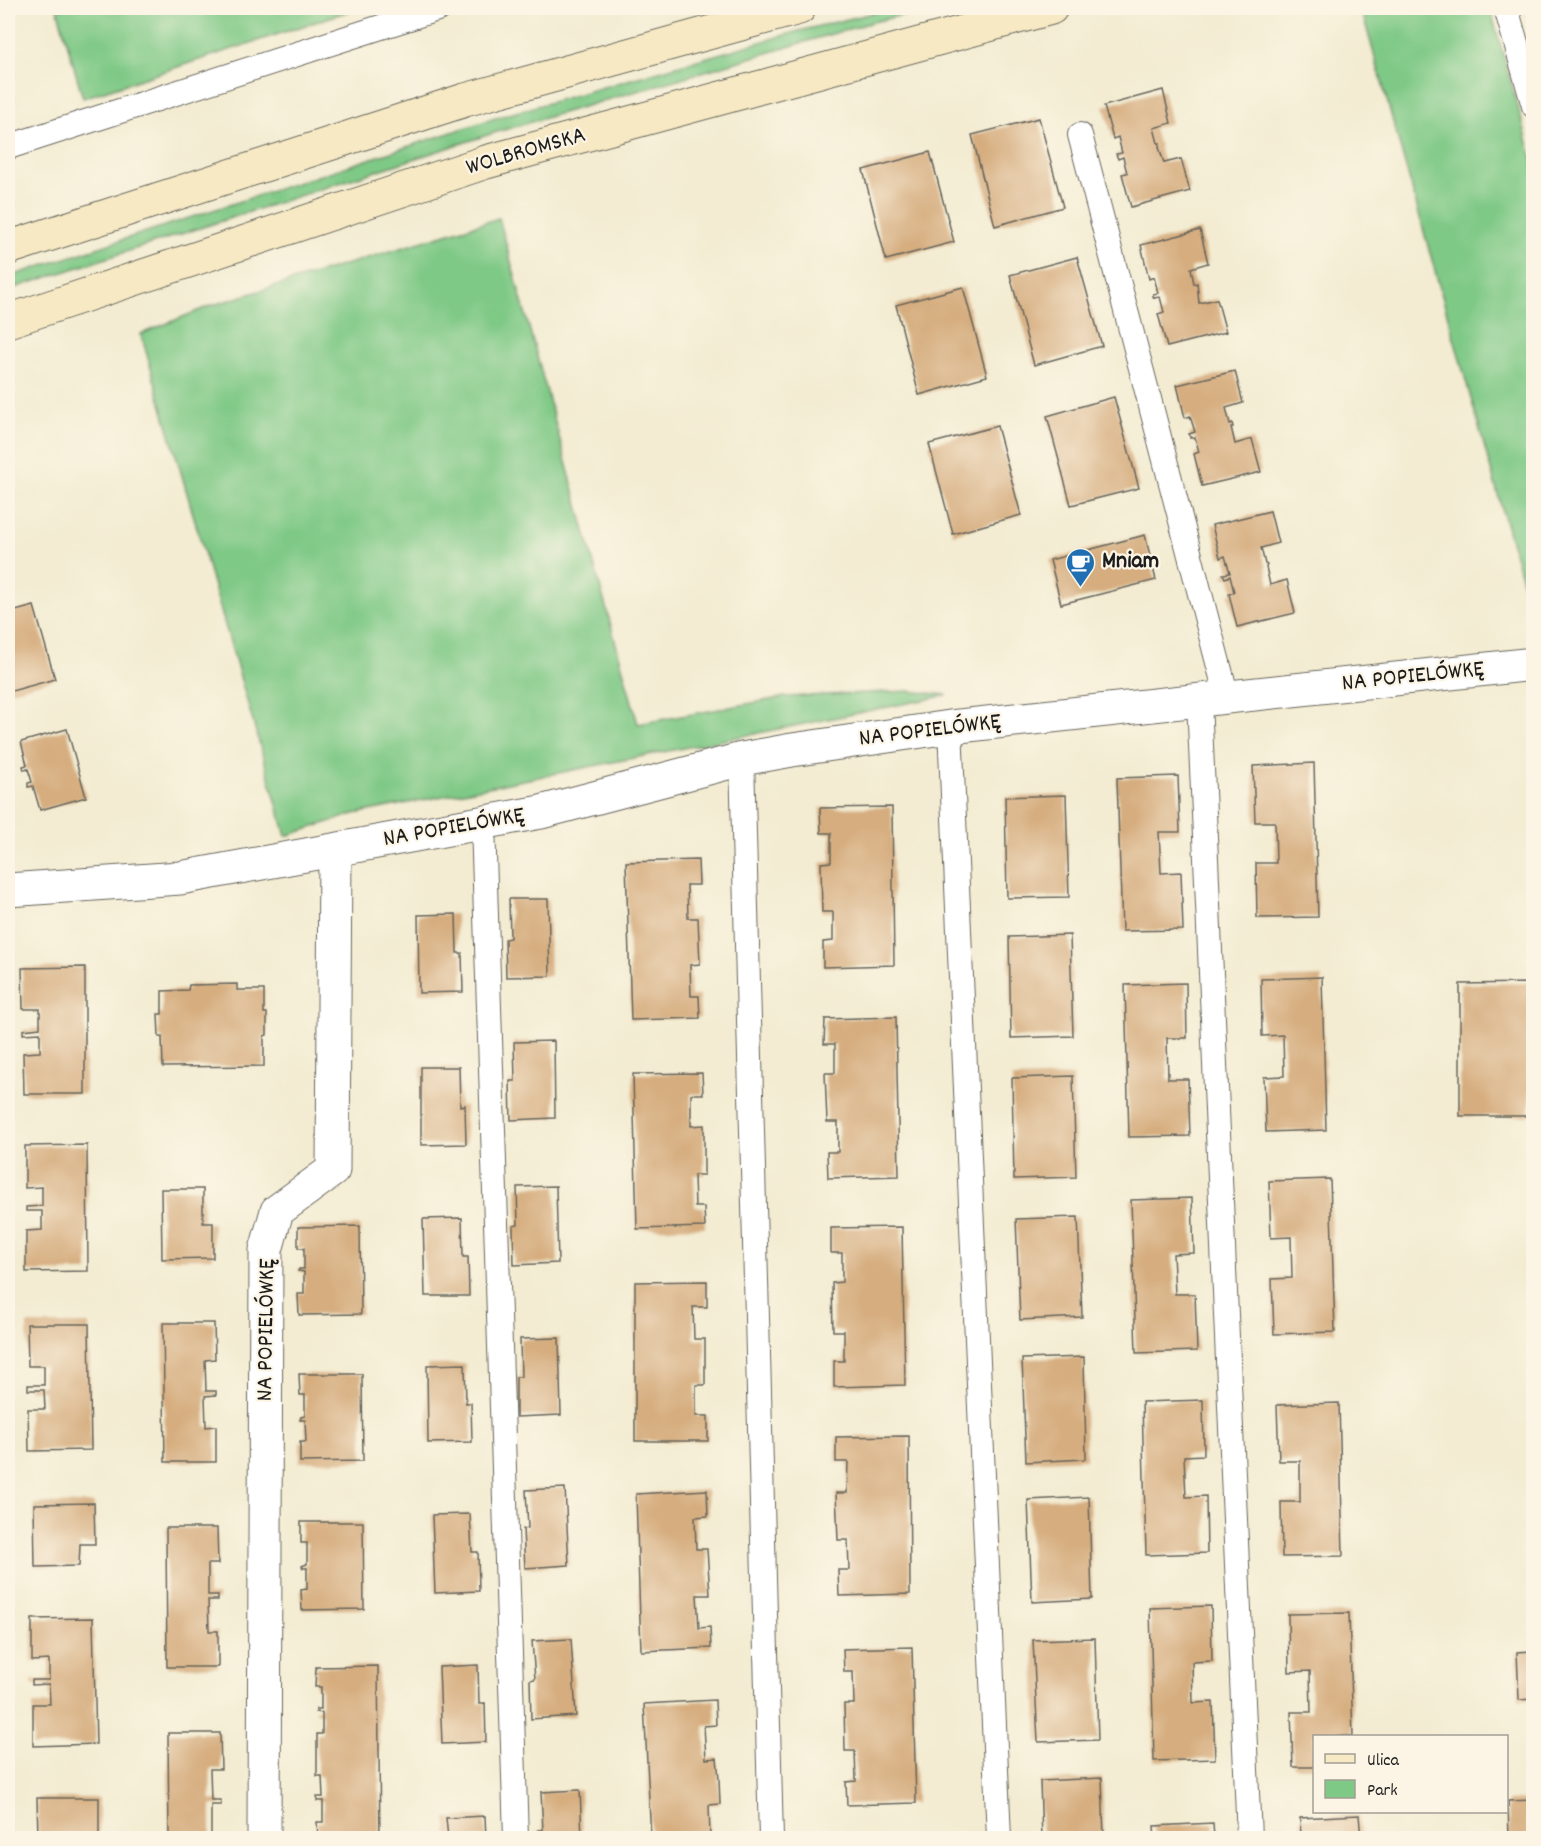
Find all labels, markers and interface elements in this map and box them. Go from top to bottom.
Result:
street label: WOLBROMSKA [462,119,590,185]
place label: Mniam [1102,545,1159,579]
cafe icon: Mniam [1065,546,1097,588]
street label: NA POPIELÓWKĘ [1340,653,1486,701]
street label: NA POPIELÓWKĘ [857,705,1003,757]
street label: NA POPIELÓWKĘ [381,799,527,857]
street label: NA POPIELÓWKĘ [249,1258,285,1402]
legend [1313,1735,1508,1813]
text: Ulica [1367,1749,1399,1774]
text: Park [1367,1779,1398,1804]

